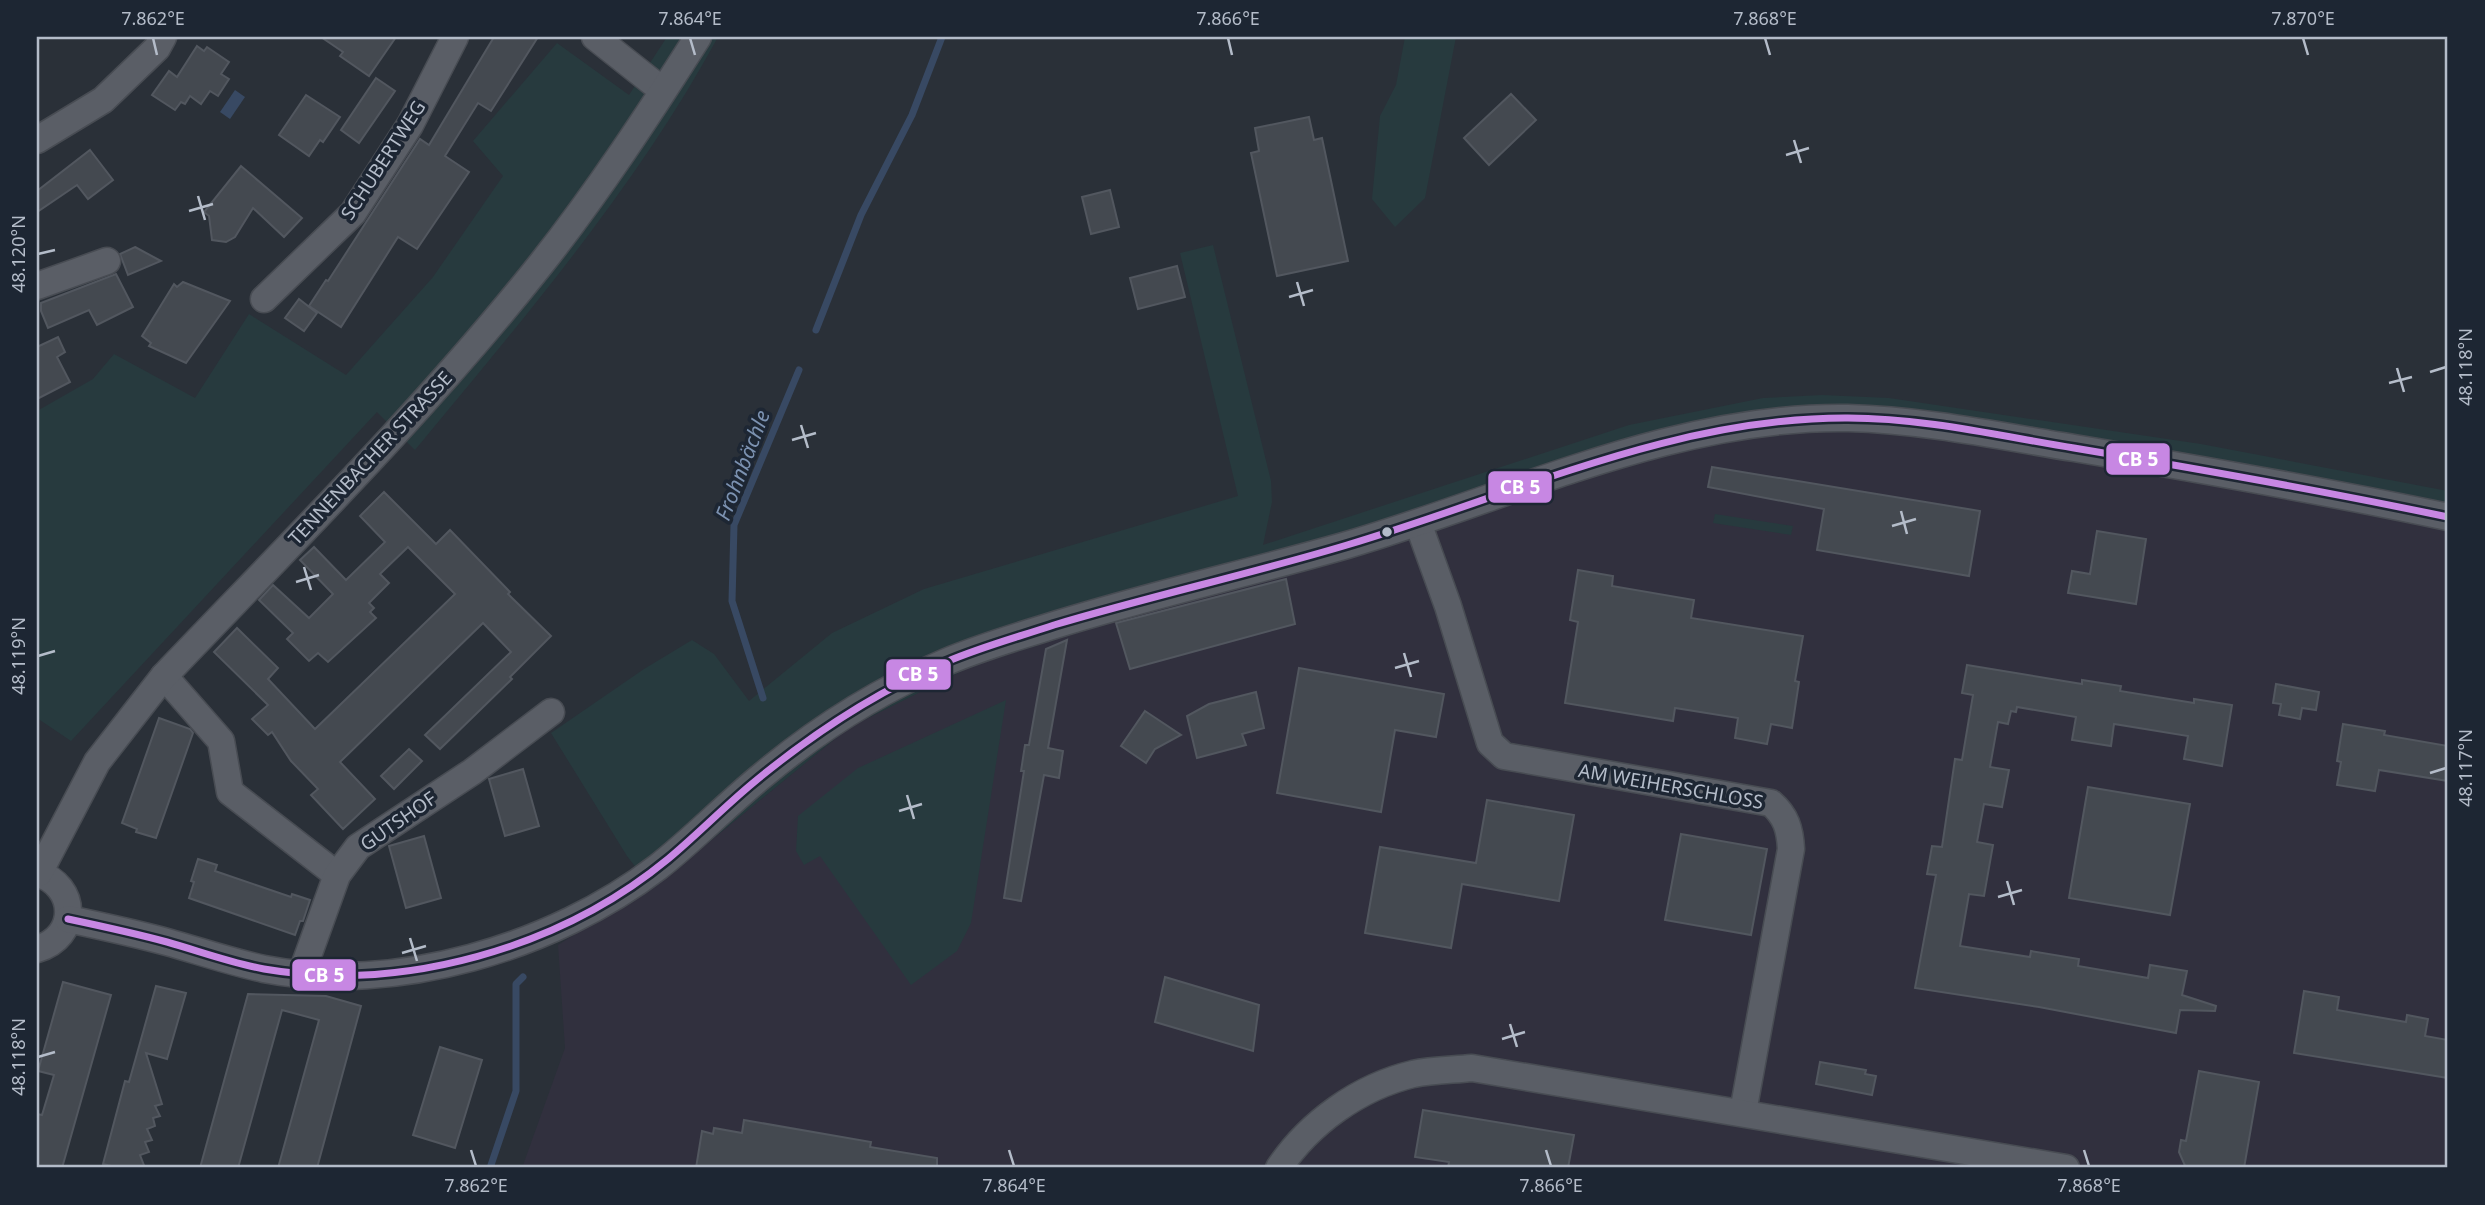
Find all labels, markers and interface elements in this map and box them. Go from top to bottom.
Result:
text: 7.862°E [121,6,185,30]
text: 7.864°E [658,6,722,30]
text: 7.866°E [1196,6,1260,30]
text: 7.868°E [1733,6,1797,30]
text: 7.870°E [2271,6,2335,30]
street label: SCHUBERTWEG [335,95,431,225]
text: 48.120°N [6,215,30,293]
text: 48.118°N [2453,328,2477,406]
street label: TENNENBACHER STRASSE [282,365,458,551]
water label: Frohnbächle [708,406,776,524]
line badge: CB 5 [2105,442,2171,476]
text: CB 5 [2118,446,2158,472]
line badge: CB 5 [1487,470,1553,504]
text: CB 5 [1500,474,1540,500]
unlabelled marker [1380,525,1394,539]
text: 48.119°N [6,617,30,695]
line badge: CB 5 [885,658,952,691]
text: CB 5 [898,661,938,687]
text: 48.117°N [2453,729,2477,807]
street label: AM WEIHERSCHLOSS [1577,757,1765,815]
street label: GUTSHOF [355,785,441,857]
line badge: CB 5 [291,958,357,992]
text: CB 5 [304,962,344,988]
text: 48.118°N [6,1018,30,1096]
text: 7.862°E [444,1173,508,1197]
text: 7.864°E [982,1173,1046,1197]
text: 7.866°E [1519,1173,1583,1197]
text: 7.868°E [2057,1173,2121,1197]

